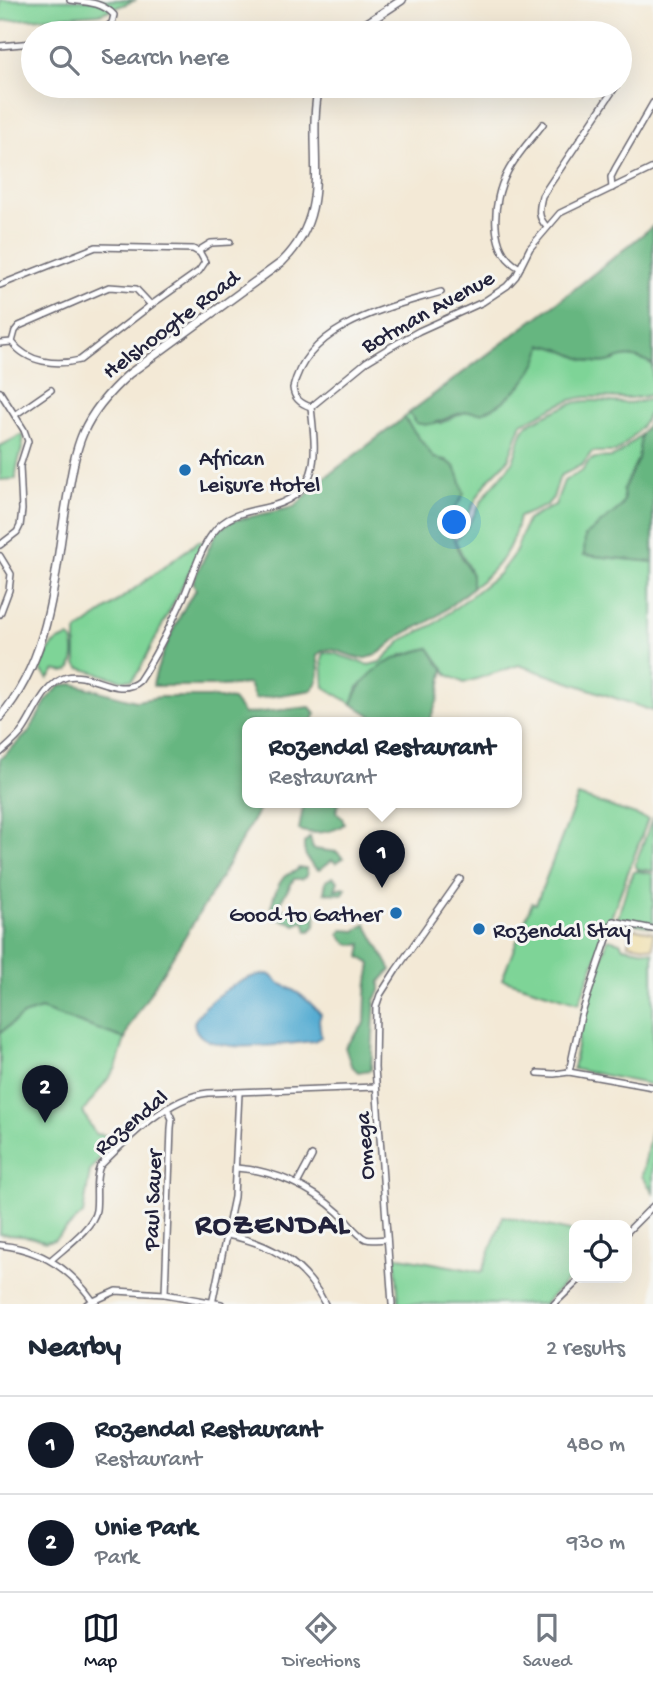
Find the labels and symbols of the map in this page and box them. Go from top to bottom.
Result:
street label: Helshoogte Road [98,265,247,386]
street label: Botman Avenue [357,265,501,361]
place label: African Leisure Hotel [199,447,320,500]
marker: African Leisure Hotel [177,462,193,478]
your location [437,505,471,539]
pin: 1 [359,830,405,888]
place label: Good to Gather [229,903,384,930]
marker: Good to Gather [388,905,404,921]
place label: Rozendal Stay [493,919,631,946]
marker: Rozendal Stay [471,921,487,937]
pin: 2 [22,1065,68,1123]
street label: Rozendal [90,1085,175,1162]
street label: Omega [351,1110,382,1181]
street label: Paul Sauer [139,1147,170,1252]
district label: ROZENDAL [194,1210,351,1245]

